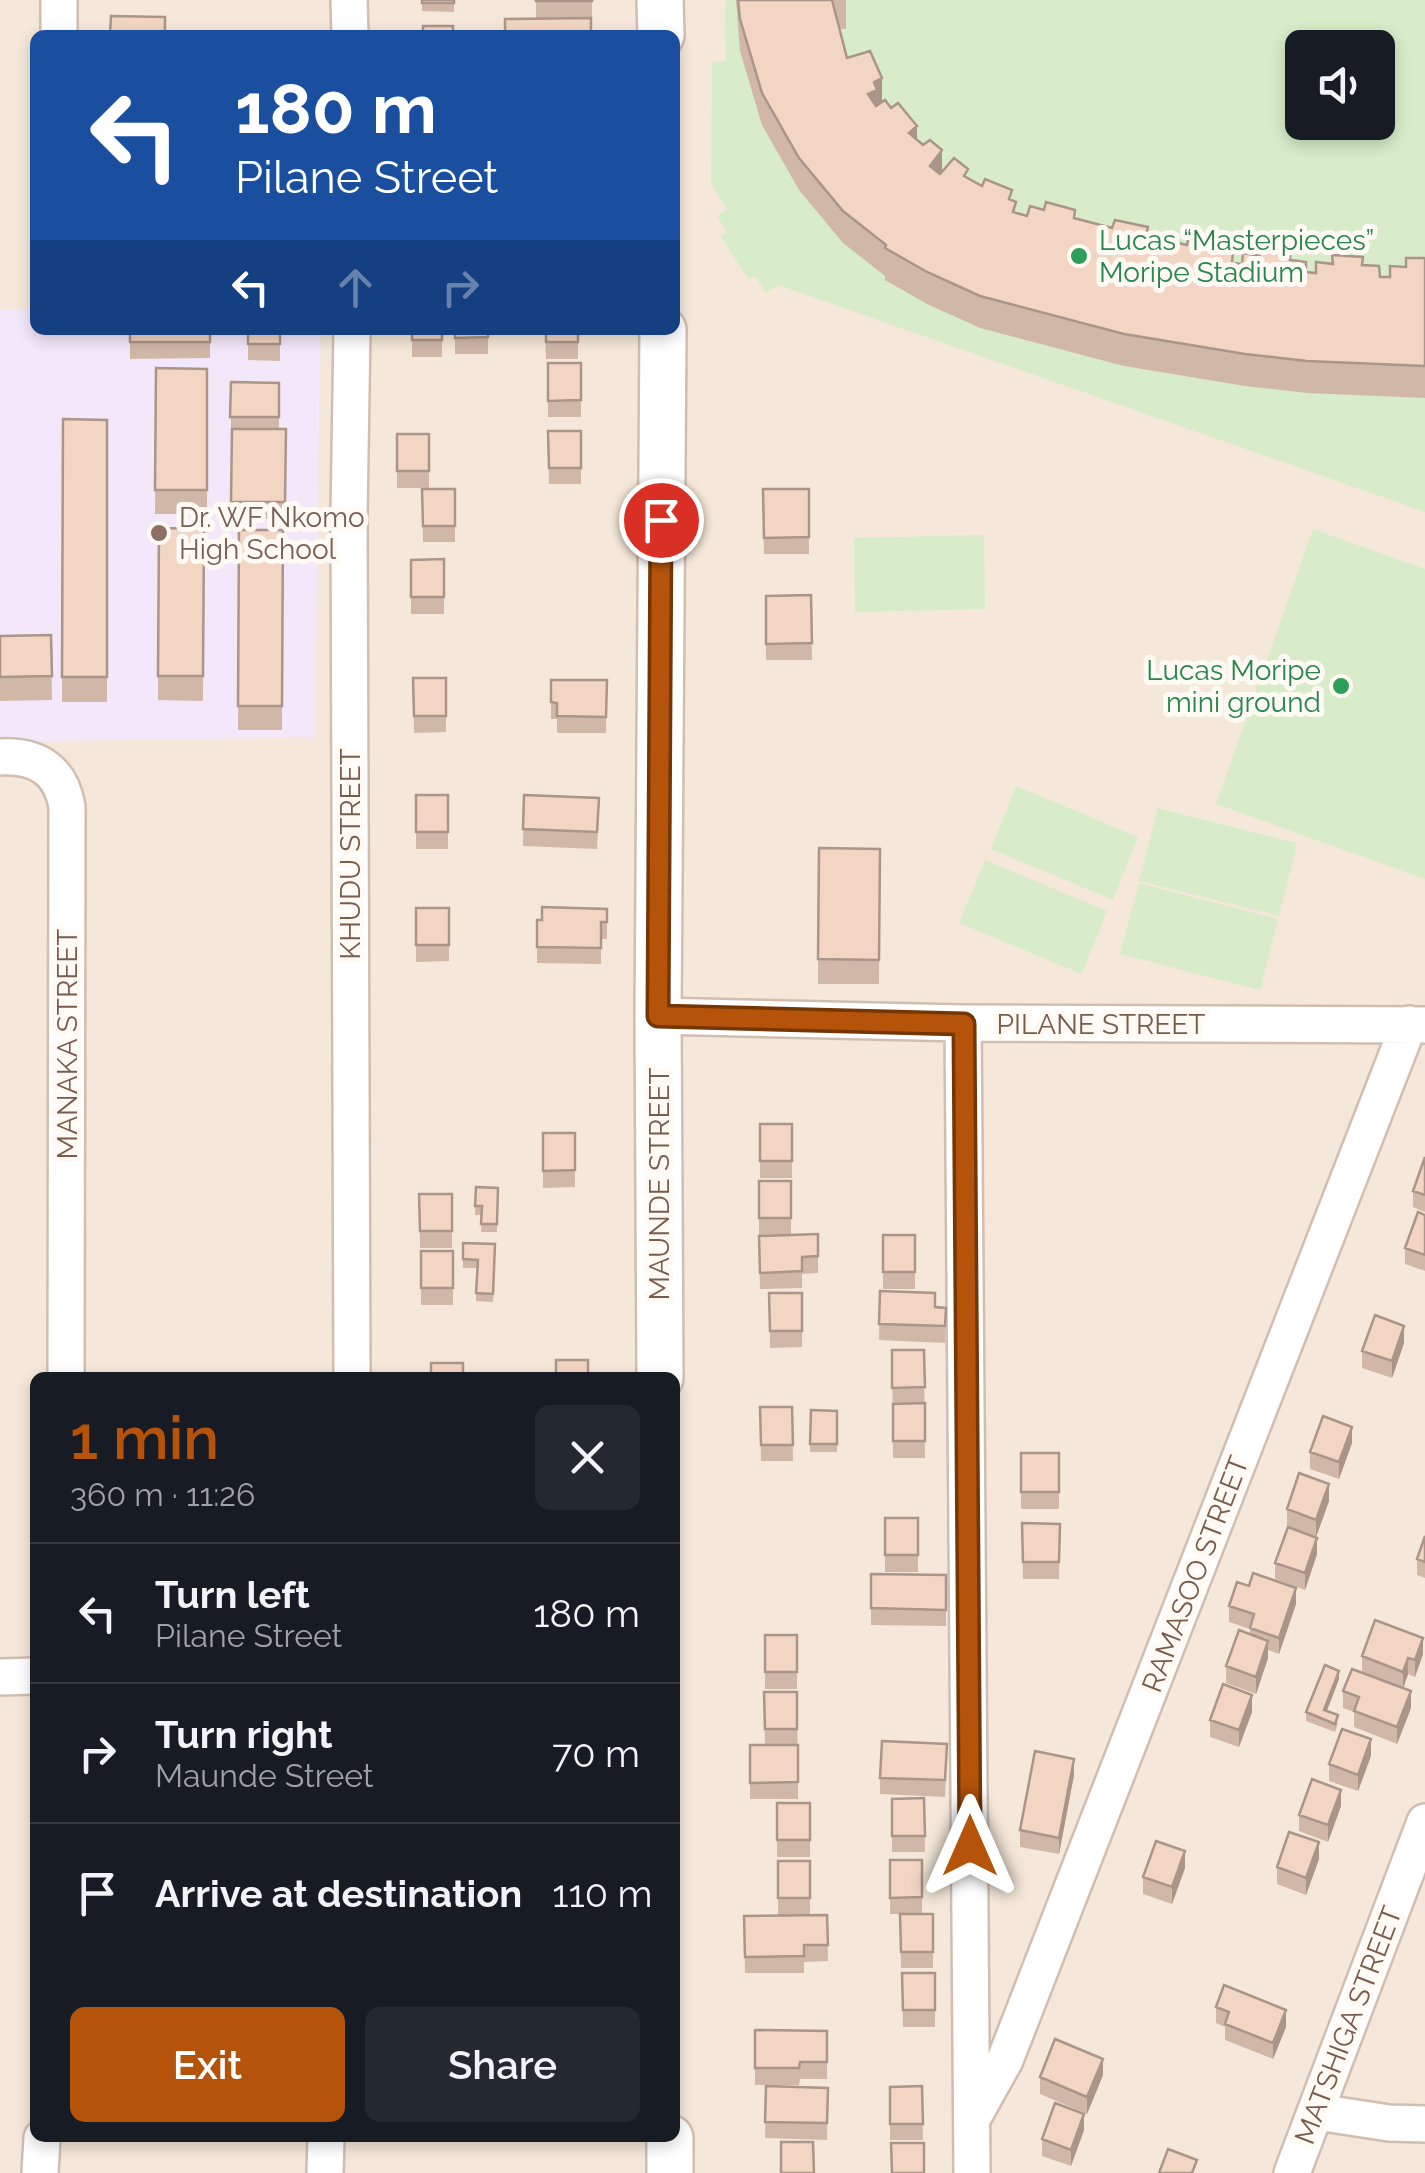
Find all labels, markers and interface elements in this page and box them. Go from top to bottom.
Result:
map controls [1285,30,1395,140]
button: sound [1285,30,1395,140]
text: 180 m [235,67,437,149]
icon: left [70,70,200,200]
text: Pilane Street [235,151,498,204]
place label: Lucas “Masterpieces” Moripe Stadium [1099,224,1374,289]
marker: Lucas “Masterpieces” Moripe Stadium [1068,245,1090,267]
icon: left [223,260,278,315]
icon: ahead [328,260,383,315]
icon: right [433,260,488,315]
pin [619,478,704,563]
icon: arrive [634,493,689,548]
place label: Dr. WF Nkomo High School [179,501,365,566]
marker: Dr. WF Nkomo High School [148,522,170,544]
place label: Lucas Moripe mini ground [1146,654,1321,719]
marker: Lucas Moripe mini ground [1330,675,1352,697]
street label: KHUDU STREET [334,748,367,960]
street label: MANAKA STREET [51,929,84,1159]
street label: PILANE STREET [997,1008,1205,1041]
street label: MAUNDE STREET [643,1067,676,1301]
text: 1 min [70,1403,219,1473]
button: close [535,1405,640,1510]
street label: RAMASOO STREET [1135,1452,1256,1697]
text: 360 m · 11:26 [70,1476,255,1513]
text: Turn left [155,1572,310,1617]
icon: left [70,1586,125,1641]
text: 180 m [533,1591,640,1636]
text: Pilane Street [155,1617,342,1654]
text: Turn right [155,1712,332,1757]
icon: right [70,1726,125,1781]
text: 70 m [552,1731,640,1776]
text: Maunde Street [155,1757,374,1794]
position arrow [918,1794,1022,1898]
icon: arrive [70,1866,125,1921]
text: Arrive at destination [155,1871,522,1916]
text: 110 m [552,1871,653,1916]
street label: MATSHIGA STREET [1288,1902,1409,2149]
button: Exit [70,2007,345,2122]
button: Share [365,2007,640,2122]

